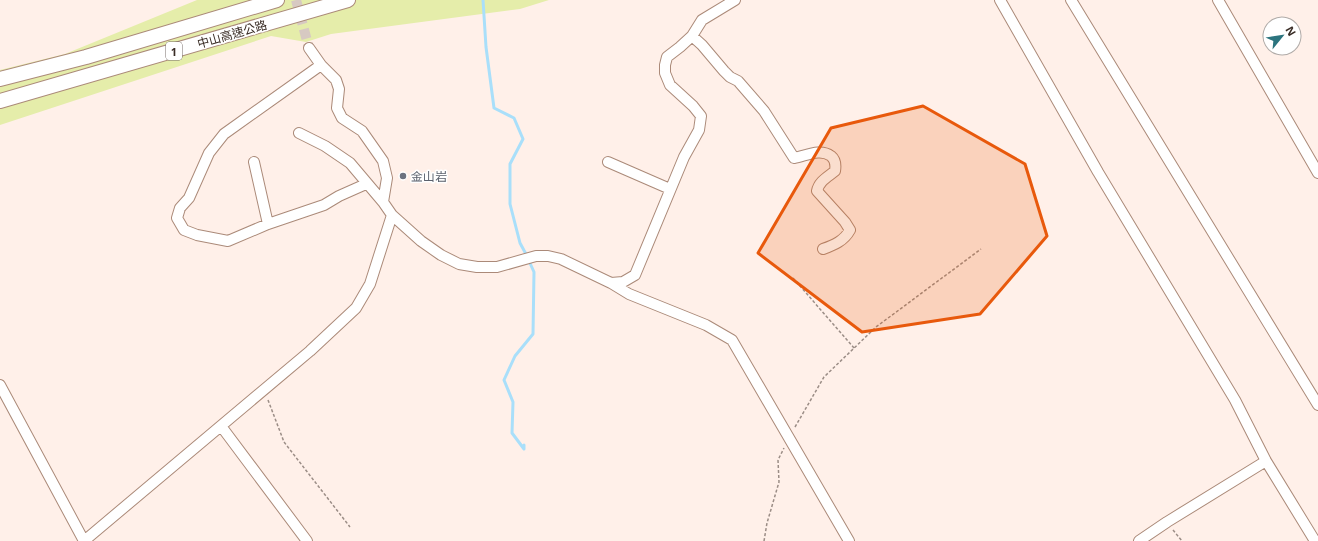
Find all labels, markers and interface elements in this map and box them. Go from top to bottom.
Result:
street label: 中山高速公路 [195,16,269,52]
north arrow [1262,16,1302,56]
text: N [1282,23,1300,38]
road number: 1 [166,42,182,60]
place label: 金山岩 [411,168,447,185]
marker: 金山岩 [398,171,408,181]

